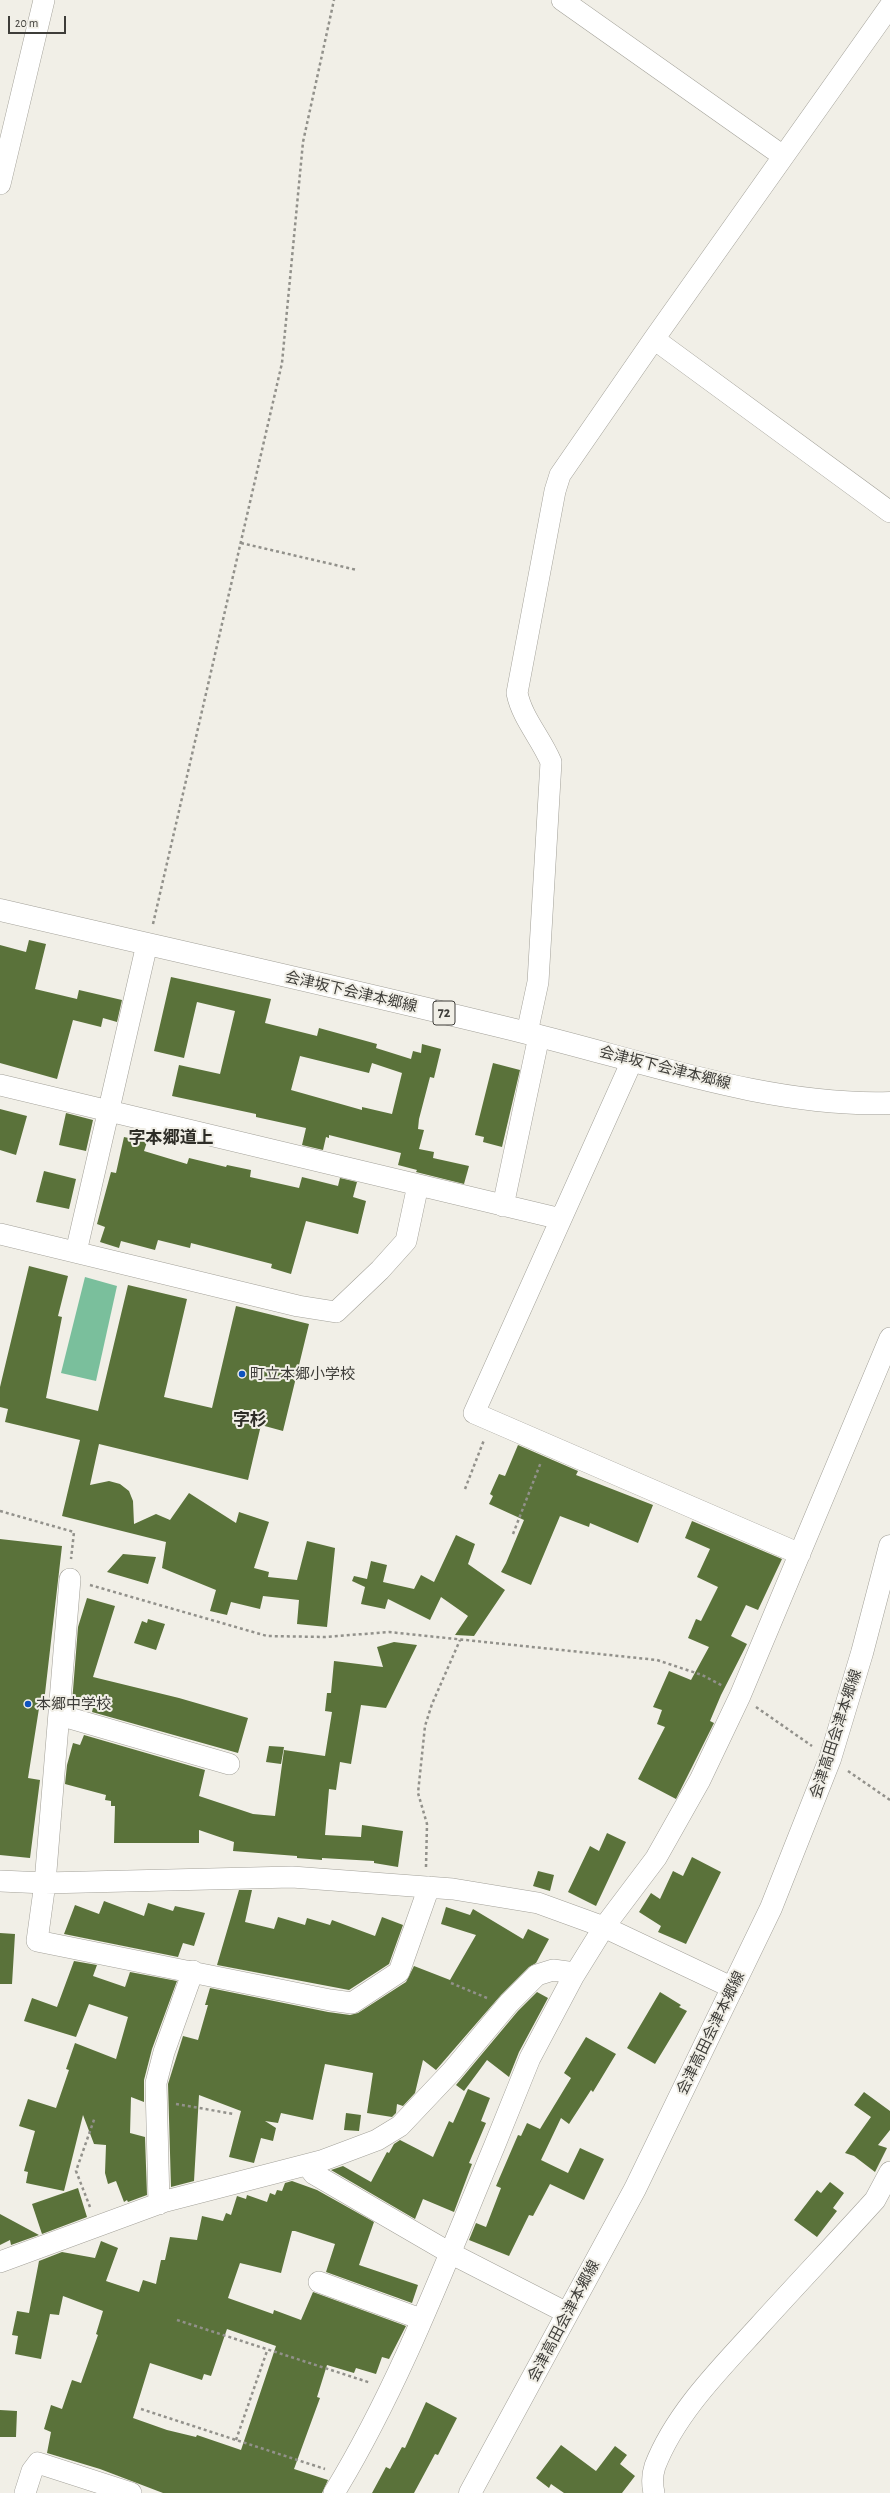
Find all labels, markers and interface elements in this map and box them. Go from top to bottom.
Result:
scale bar [10,8,68,34]
text: 20 m [15,17,38,29]
street label: 会津坂下会津本郷線 [283,968,419,1016]
road number: 72 [433,1001,455,1025]
street label: 会津坂下会津本郷線 [597,1043,733,1093]
district label: 字本郷道上 [129,1128,213,1148]
place label: 町立本郷小学校 [250,1365,355,1383]
marker: 町立本郷小学校 [237,1369,247,1379]
district label: 字杉 [233,1410,267,1430]
street label: 会津高田会津本郷線 [807,1667,865,1801]
place label: 本郷中学校 [36,1695,111,1713]
marker: 本郷中学校 [23,1699,33,1709]
street label: 会津高田会津本郷線 [673,1968,749,2098]
street label: 会津高田会津本郷線 [524,2257,604,2385]

